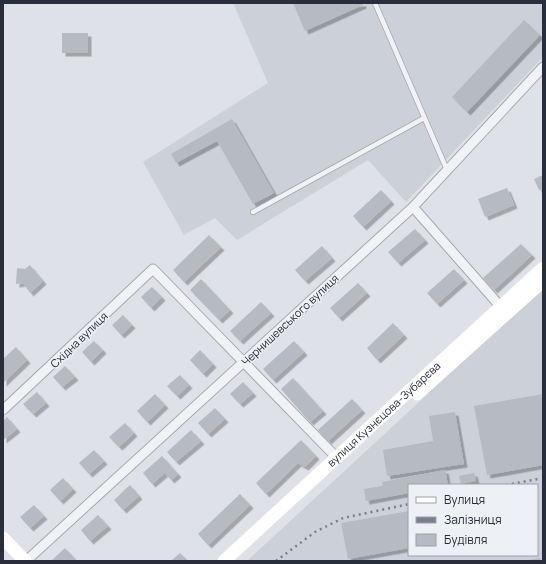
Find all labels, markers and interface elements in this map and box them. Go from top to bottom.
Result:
street label: Чернишевського вулиця [238,271,342,369]
street label: Східна вулиця [47,308,111,371]
street label: вулиця Кузнєцова-Зубарєва [324,358,443,470]
legend [408,484,538,556]
text: Вулиця [444,491,485,508]
text: Залізниця [444,511,502,528]
text: Будівля [444,531,487,548]

